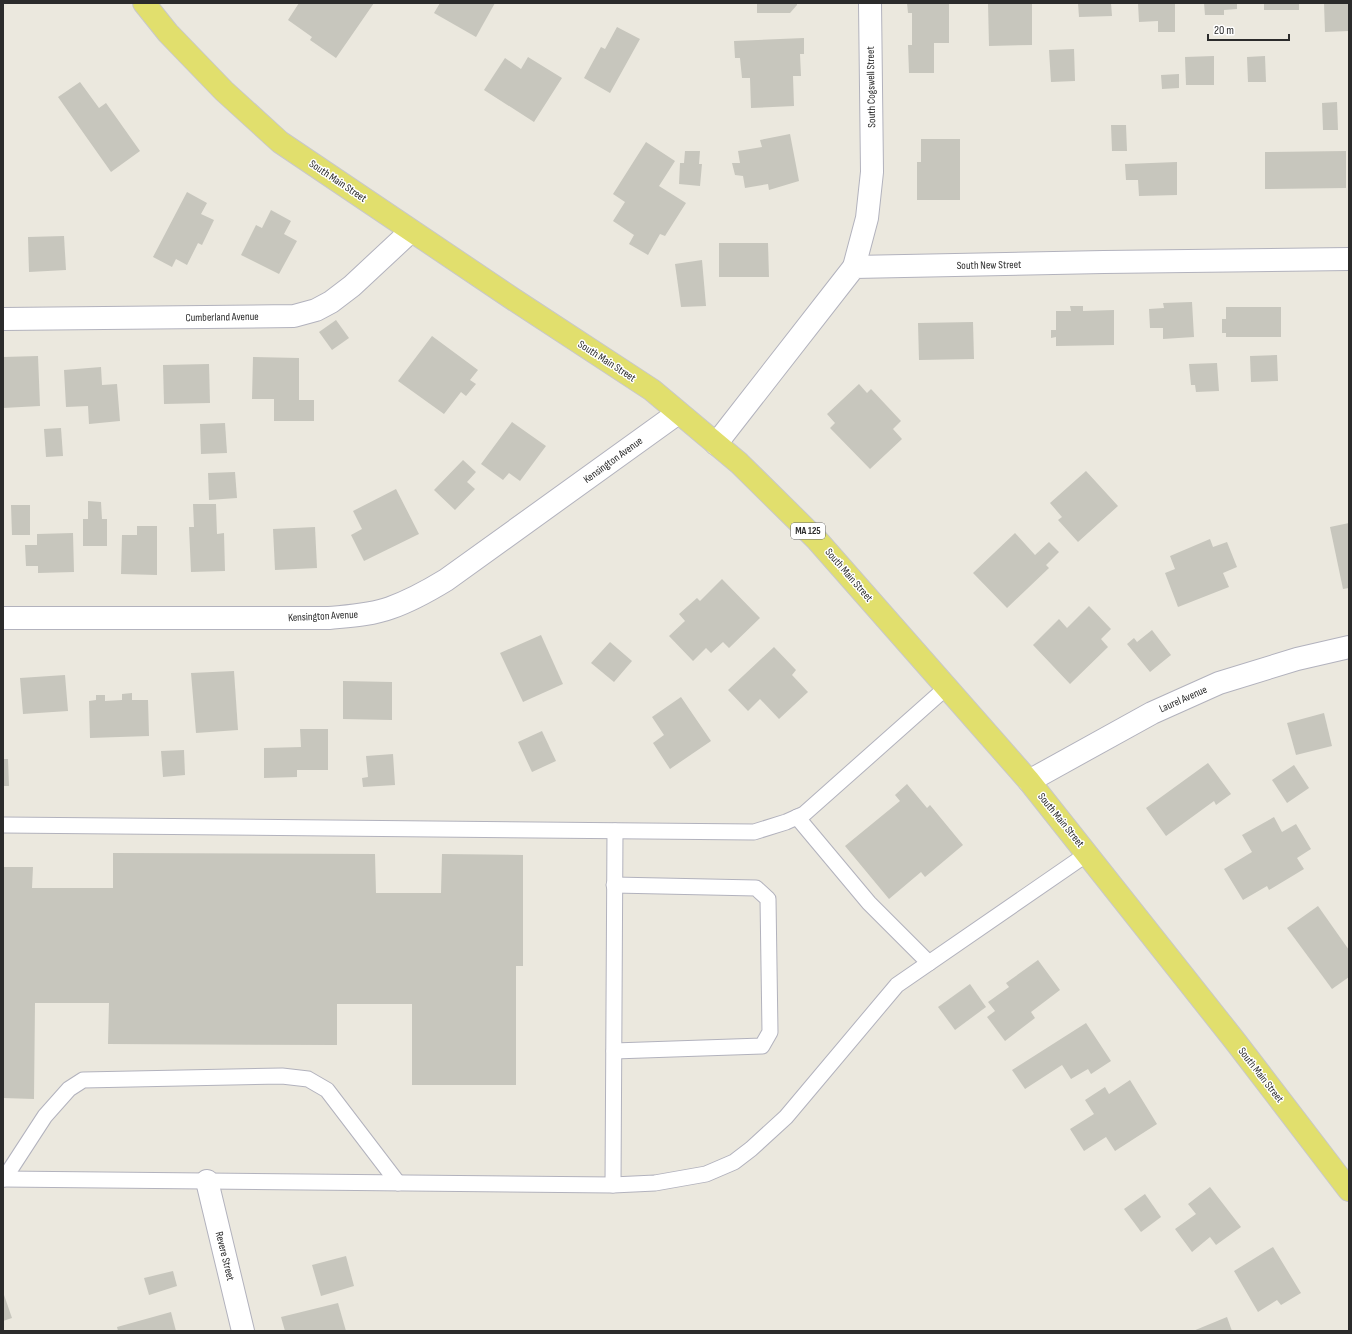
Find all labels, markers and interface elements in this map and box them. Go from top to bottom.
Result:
scale bar [1208,16,1289,42]
text: 20 m [1214,23,1234,38]
street label: South Cogswell Street [864,46,878,128]
street label: South Main Street [307,157,370,205]
street label: South New Street [956,258,1022,272]
street label: Cumberland Avenue [185,310,259,324]
street label: South Main Street [576,338,639,385]
street label: Kensington Avenue [581,434,645,486]
road number: MA 125 [791,523,825,539]
street label: South Main Street [822,546,876,605]
street label: Kensington Avenue [288,608,358,624]
street label: Laurel Avenue [1157,683,1209,715]
street label: South Main Street [1035,790,1087,850]
street label: South Main Street [1236,1045,1287,1106]
street label: Revere Street [213,1230,238,1283]

